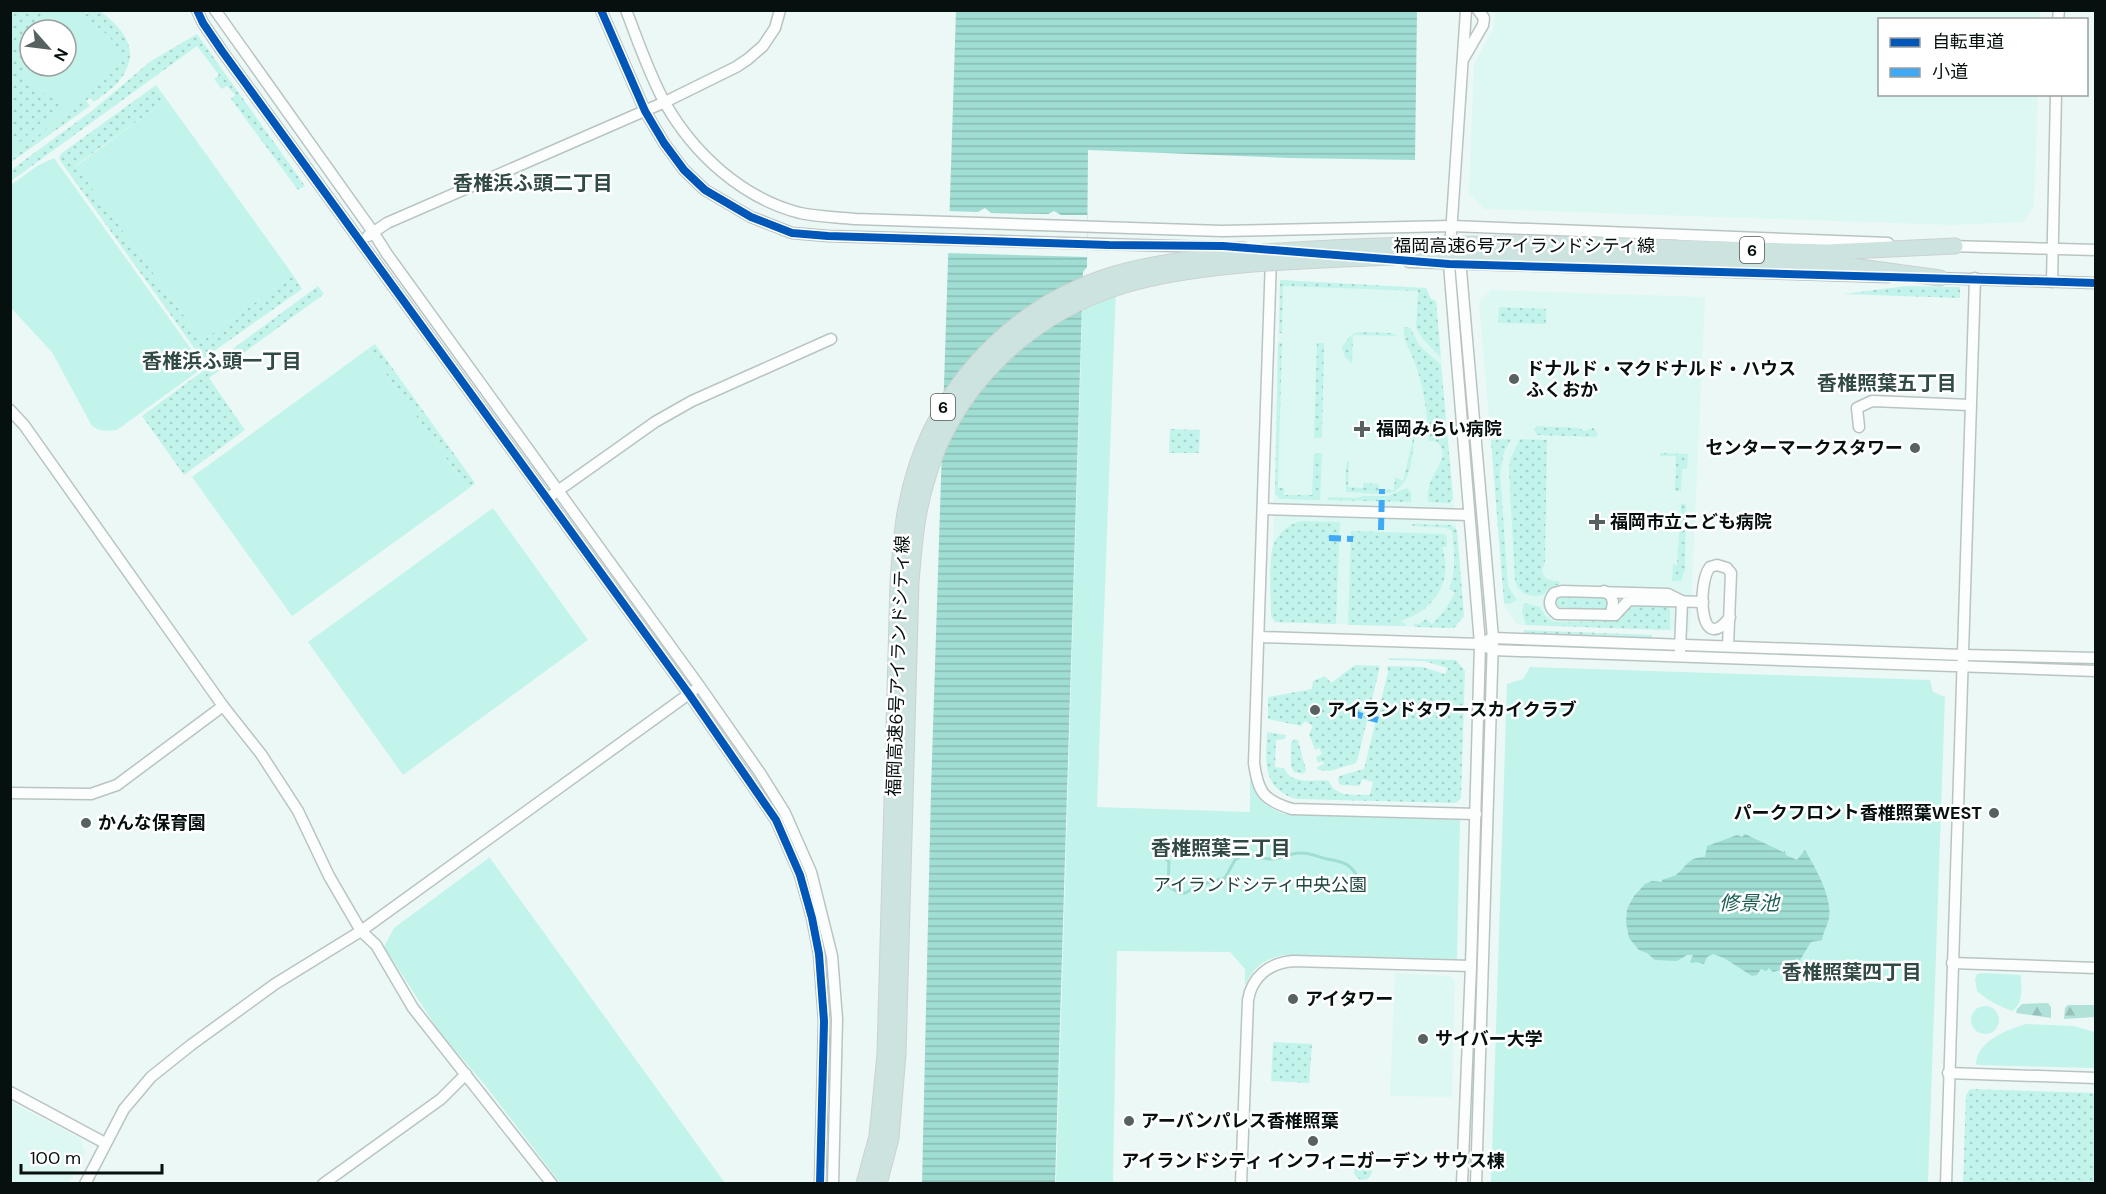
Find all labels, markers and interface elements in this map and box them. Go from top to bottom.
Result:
north arrow [18,18,78,78]
legend [1878,18,2088,96]
text: 自転車道 [1932,30,2004,54]
text: N [49,45,73,65]
text: 小道 [1932,60,1968,84]
district label: 香椎浜ふ頭二丁目 [453,170,613,196]
street label: 福岡高速6号アイランドシティ線 [1393,234,1655,258]
road number: 6 [1740,237,1764,263]
district label: 香椎浜ふ頭一丁目 [142,348,302,374]
place label: ドナルド・マクドナルド・ハウス ふくおか [1526,357,1796,402]
district label: 香椎照葉五丁目 [1817,370,1957,396]
marker: ドナルド・マクドナルド・ハウス ふくおか [1507,372,1521,386]
road number: 6 [931,394,955,420]
place label: 福岡みらい病院 [1376,417,1502,441]
marker: 福岡みらい病院 [1353,420,1371,438]
place label: センターマークスタワー [1706,436,1903,460]
marker: センターマークスタワー [1908,441,1922,455]
place label: 福岡市立こども病院 [1610,510,1772,534]
marker: 福岡市立こども病院 [1588,513,1606,531]
street label: 福岡高速6号アイランドシティ線 [881,535,915,797]
place label: アイランドタワースカイクラブ [1327,698,1577,722]
marker: アイランドタワースカイクラブ [1308,703,1322,717]
place label: パークフロント香椎照葉WEST [1734,801,1982,825]
marker: パークフロント香椎照葉WEST [1987,806,2001,820]
place label: かんな保育園 [98,811,206,835]
marker: かんな保育園 [79,816,93,830]
district label: 香椎照葉三丁目 [1151,835,1291,861]
park label: アイランドシティ中央公園 [1153,873,1367,897]
water label: 修景池 [1719,890,1781,916]
district label: 香椎照葉四丁目 [1782,959,1922,985]
place label: アイタワー [1305,987,1393,1011]
marker: アイタワー [1286,992,1300,1006]
place label: サイバー大学 [1435,1027,1543,1051]
marker: サイバー大学 [1416,1032,1430,1046]
place label: アーバンパレス香椎照葉 [1141,1109,1339,1133]
marker: アーバンパレス香椎照葉 [1122,1114,1136,1128]
marker: アイランドシティ インフィニガーデン サウス棟 [1306,1134,1320,1148]
scale bar [21,1137,162,1175]
text: 100 m [30,1146,81,1170]
place label: アイランドシティ インフィニガーデン サウス棟 [1121,1149,1505,1173]

